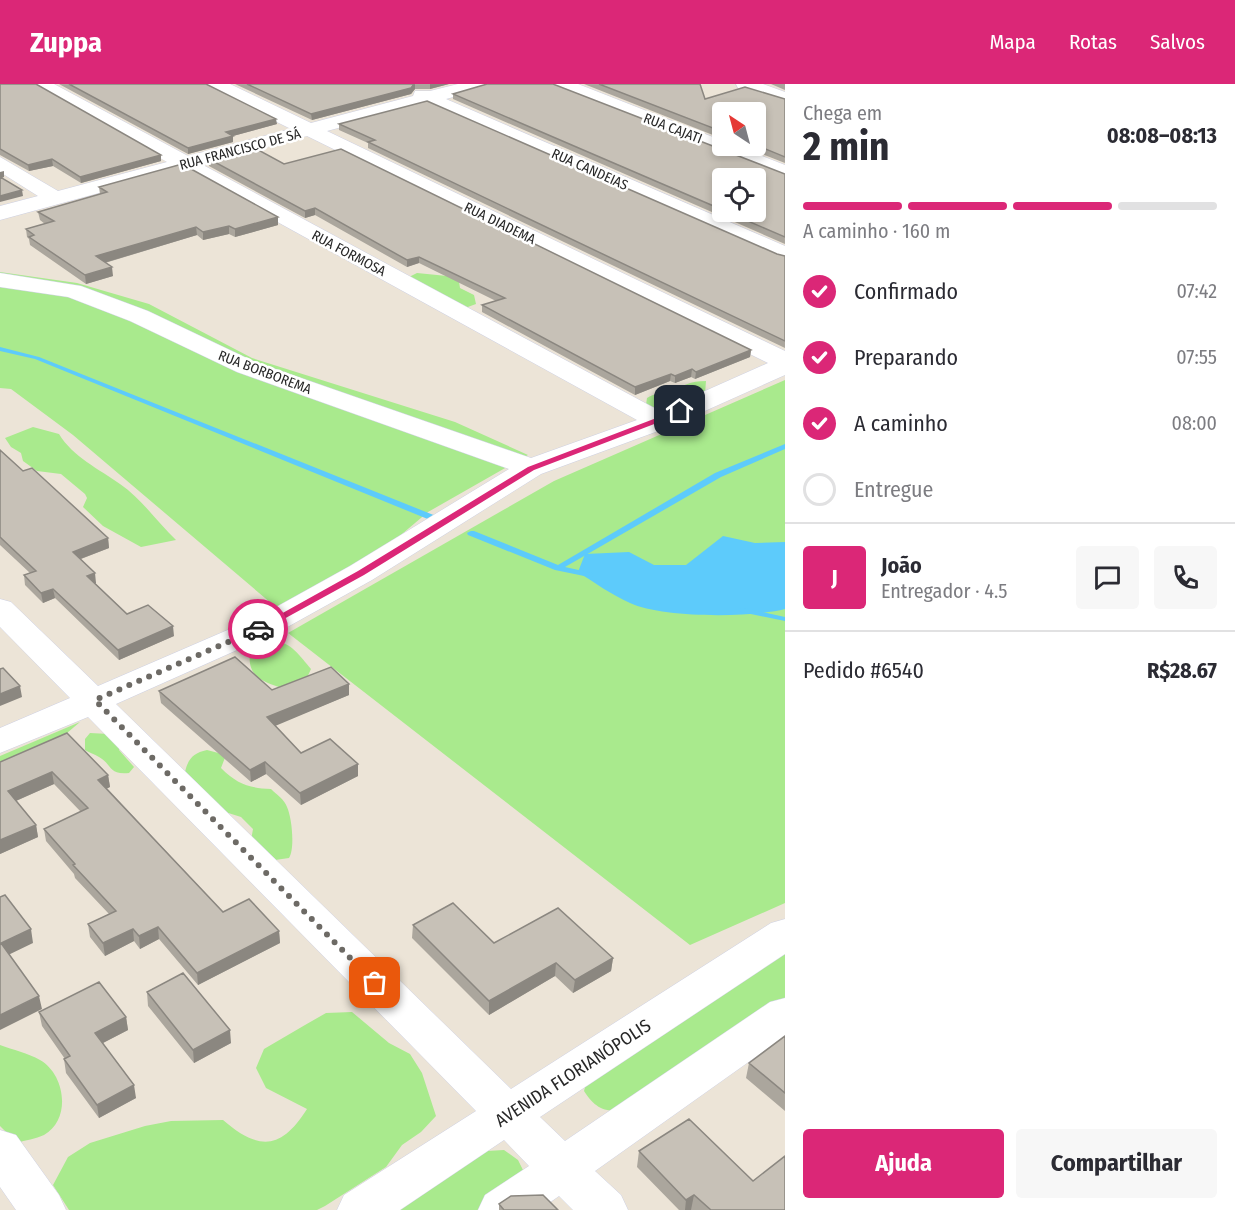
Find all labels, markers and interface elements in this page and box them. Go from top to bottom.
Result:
text: Zuppa [30,26,102,59]
text: Mapa [989,29,1036,55]
text: Rotas [1069,29,1117,55]
text: Salvos [1150,29,1205,55]
text: Chega em [803,101,882,125]
north arrow [712,102,766,156]
map controls [712,102,766,222]
street label: RUA CAJATI [641,110,705,147]
text: 08:08–08:13 [1107,122,1217,149]
street label: RUA FRANCISCO DE SÁ [177,124,303,174]
text: 2 min [803,124,889,170]
street label: RUA CANDEIAS [549,145,631,194]
button: locate [712,168,766,222]
street label: RUA DIADEMA [461,199,539,248]
text: A caminho · 160 m [803,219,950,243]
street label: RUA FORMOSA [309,227,389,280]
icon: check [803,275,836,308]
text: Confirmado [854,278,958,305]
text: 07:42 [1176,279,1217,303]
icon: check [803,341,836,374]
text: Preparando [854,344,958,371]
text: 07:55 [1176,345,1217,369]
street label: RUA BORBOREMA [216,347,314,398]
pin [654,385,705,436]
icon: home [663,394,696,427]
icon: check [803,407,836,440]
text: A caminho [854,410,948,437]
text: 08:00 [1172,411,1217,435]
text: Entregue [854,476,933,503]
button: chat [1076,546,1139,609]
button: phone [1154,546,1217,609]
text: João [881,552,922,579]
text: J [831,564,838,591]
text: Entregador · 4.5 [881,579,1008,603]
courier [228,599,288,659]
icon: car [242,613,275,646]
text: Pedido #6540 [803,657,924,684]
text: R$28.67 [1147,657,1217,684]
pin [349,957,400,1008]
icon: bag [358,966,391,999]
street label: AVENIDA FLORIANÓPOLIS [491,1014,655,1132]
button: Ajuda [803,1129,1004,1198]
button: Compartilhar [1016,1129,1217,1198]

